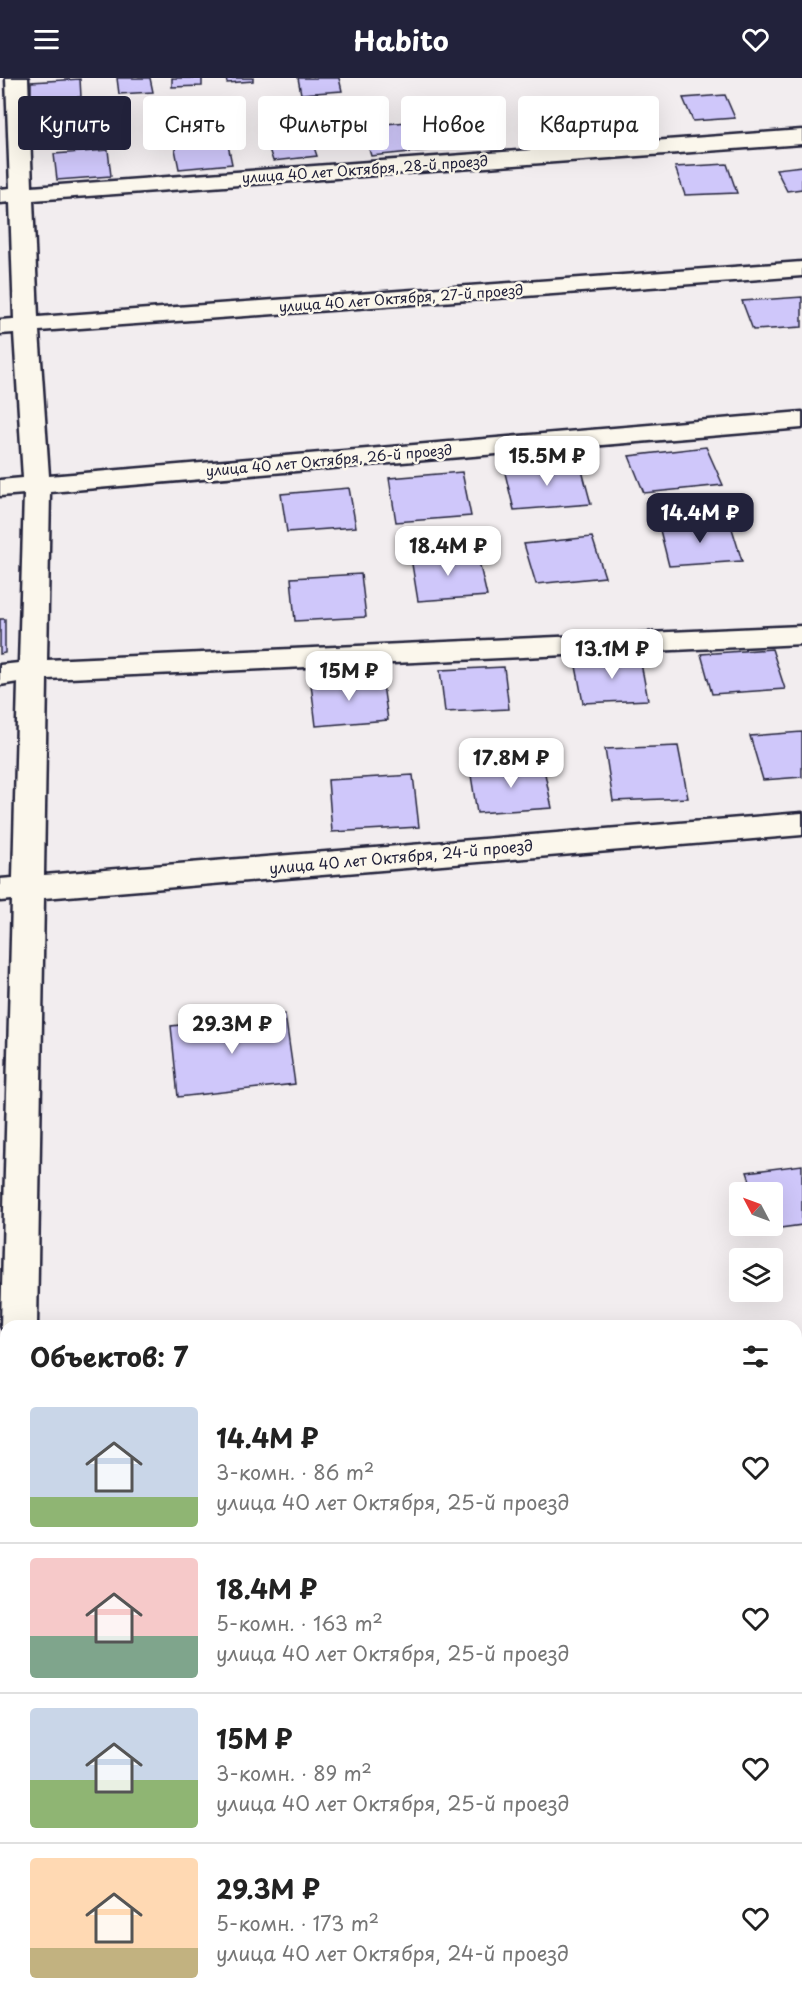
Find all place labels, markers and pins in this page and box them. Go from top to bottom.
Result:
pin: 15.5M ₽ [492,436,602,487]
pin: 14.4M ₽ [645,493,755,544]
pin: 18.4M ₽ [393,526,503,577]
pin: 13.1M ₽ [557,629,667,680]
pin: 15M ₽ [307,651,391,702]
pin: 17.8M ₽ [456,738,566,789]
pin: 29.3M ₽ [177,1004,287,1055]

